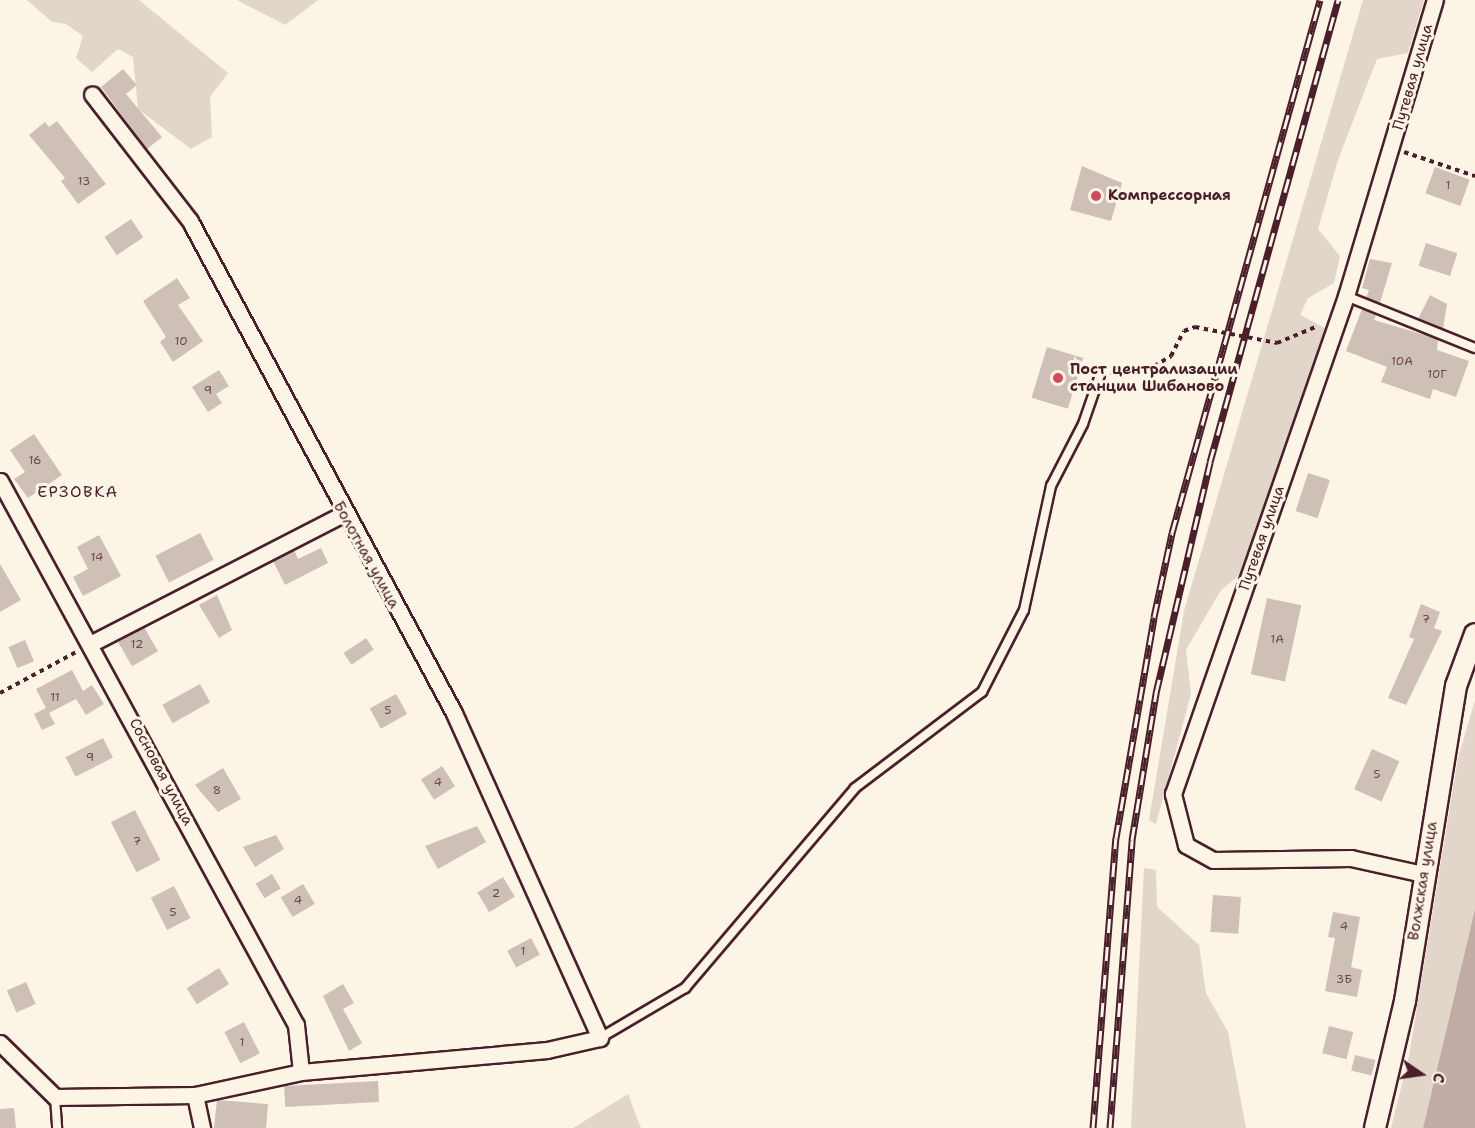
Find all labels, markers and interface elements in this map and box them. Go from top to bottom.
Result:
street label: Путевая улица [1389,22,1437,132]
house number: 13 [78,175,90,189]
house number: 1 [1445,179,1451,193]
place label: Компрессорная [1108,187,1231,205]
marker: Компрессорная [1089,189,1103,203]
house number: 10 [174,335,188,349]
house number: 10А [1391,355,1413,369]
place label: Пост централизации станции Шибаново [1070,360,1238,395]
house number: 10Г [1427,368,1447,382]
marker: Пост централизации станции Шибаново [1051,371,1065,385]
house number: 9 [204,384,212,398]
house number: 16 [28,454,42,468]
district label: ЕРЗОВКА [37,482,119,502]
street label: Путевая улица [1236,483,1288,593]
street label: Болотная улица [329,498,403,612]
house number: 14 [91,551,103,565]
house number: 7 [1422,613,1430,627]
house number: 1А [1270,633,1284,647]
house number: 12 [131,638,143,652]
house number: 11 [50,691,60,705]
house number: 5 [384,704,392,718]
street label: Сосновая улица [125,715,197,829]
house number: 9 [86,751,94,765]
house number: 5 [1373,768,1381,782]
house number: 4 [434,776,442,790]
house number: 8 [213,784,221,798]
street label: Волжская улица [1405,820,1441,942]
house number: 7 [133,835,141,849]
house number: 2 [492,887,500,901]
house number: 4 [294,894,302,908]
house number: 5 [169,906,177,920]
house number: 4 [1340,920,1348,934]
house number: 1 [520,945,526,959]
house number: 3Б [1336,973,1352,987]
house number: 1 [239,1036,245,1050]
north arrow [1391,1044,1451,1104]
text: С [1428,1071,1450,1085]

